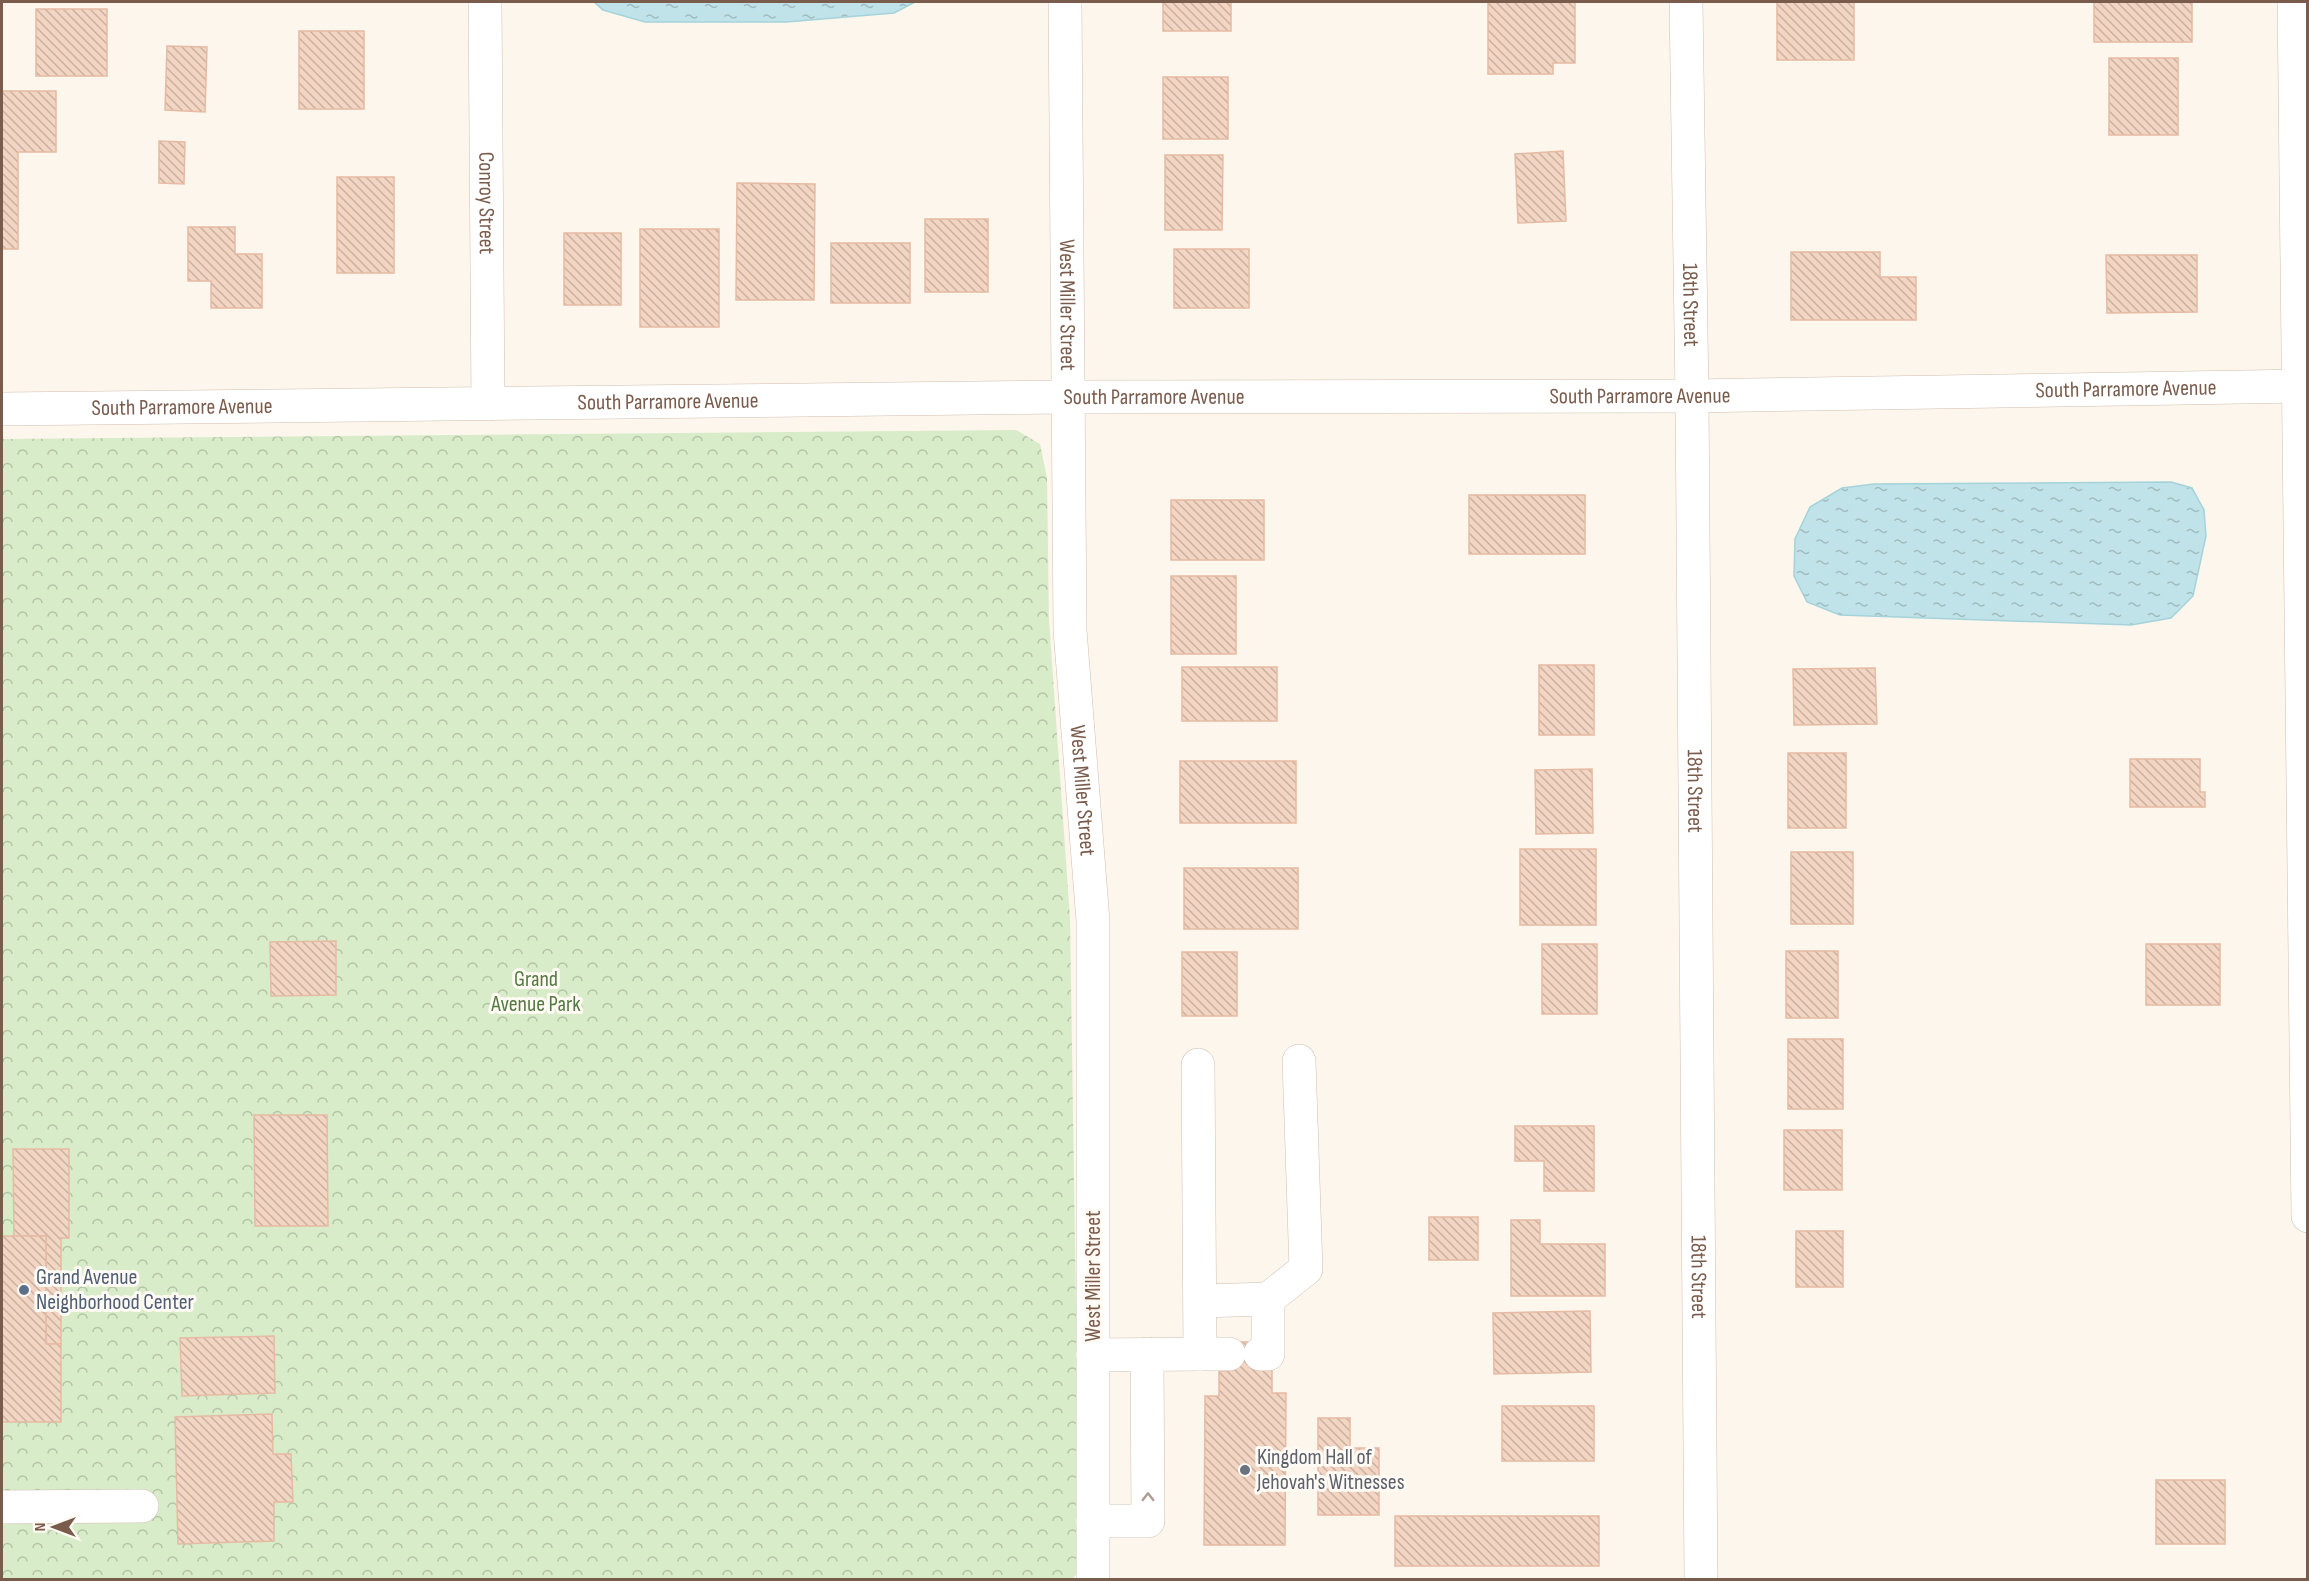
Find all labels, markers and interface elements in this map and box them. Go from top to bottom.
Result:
street label: Conroy Street [473,152,500,255]
street label: West Miller Street [1053,239,1081,371]
street label: 18th Street [1676,263,1705,347]
street label: South Parramore Avenue [2035,374,2217,404]
street label: South Parramore Avenue [1549,382,1731,410]
street label: South Parramore Avenue [1063,383,1245,411]
street label: South Parramore Avenue [577,387,759,416]
street label: South Parramore Avenue [91,392,273,421]
street label: West Miller Street [1064,724,1101,857]
street label: 18th Street [1681,749,1709,833]
park label: Grand Avenue Park [490,966,581,1018]
street label: West Miller Street [1080,1210,1107,1342]
street label: 18th Street [1685,1235,1713,1319]
place label: Grand Avenue Neighborhood Center [36,1264,194,1316]
marker: Grand Avenue Neighborhood Center [17,1283,31,1297]
place label: Kingdom Hall of Jehovah's Witnesses [1256,1444,1405,1496]
marker: Kingdom Hall of Jehovah's Witnesses [1238,1463,1252,1477]
one-way arrow [1142,1492,1154,1501]
north arrow [24,1497,84,1557]
text: N [31,1523,50,1531]

